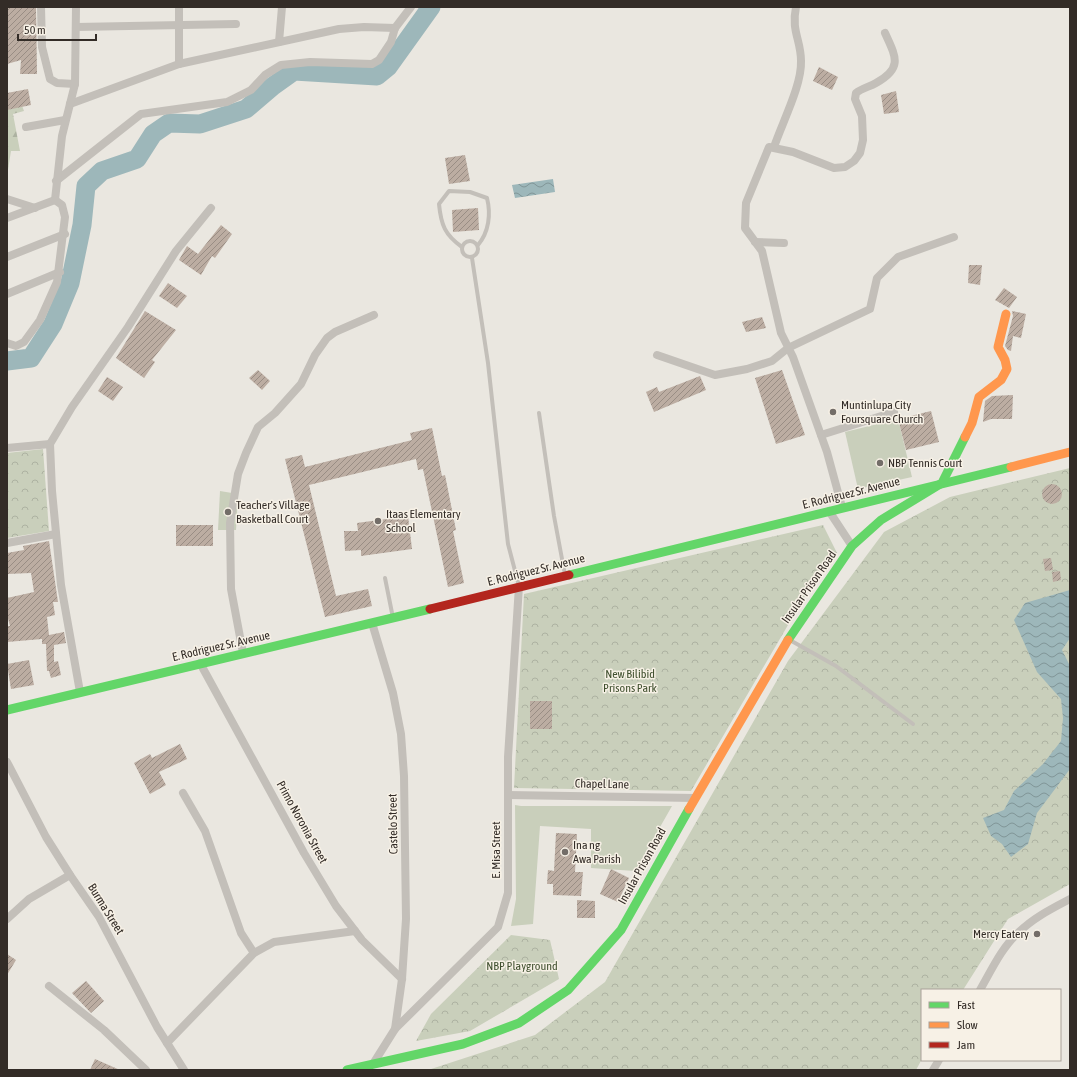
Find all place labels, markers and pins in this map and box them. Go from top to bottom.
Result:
place label: Muntinlupa City Foursquare Church [841,398,923,426]
marker: Muntinlupa City Foursquare Church [828,407,838,417]
place label: NBP Tennis Court [888,456,963,470]
marker: NBP Tennis Court [875,458,885,468]
place label: Teacher's Village Basketball Court [236,498,310,526]
marker: Teacher's Village Basketball Court [223,507,233,517]
place label: Itaas Elementary School [386,507,461,535]
marker: Itaas Elementary School [373,516,383,526]
place label: Ina ng Awa Parish [573,838,621,866]
marker: Ina ng Awa Parish [560,847,570,857]
place label: Mercy Eatery [973,927,1029,941]
marker: Mercy Eatery [1032,929,1042,939]

